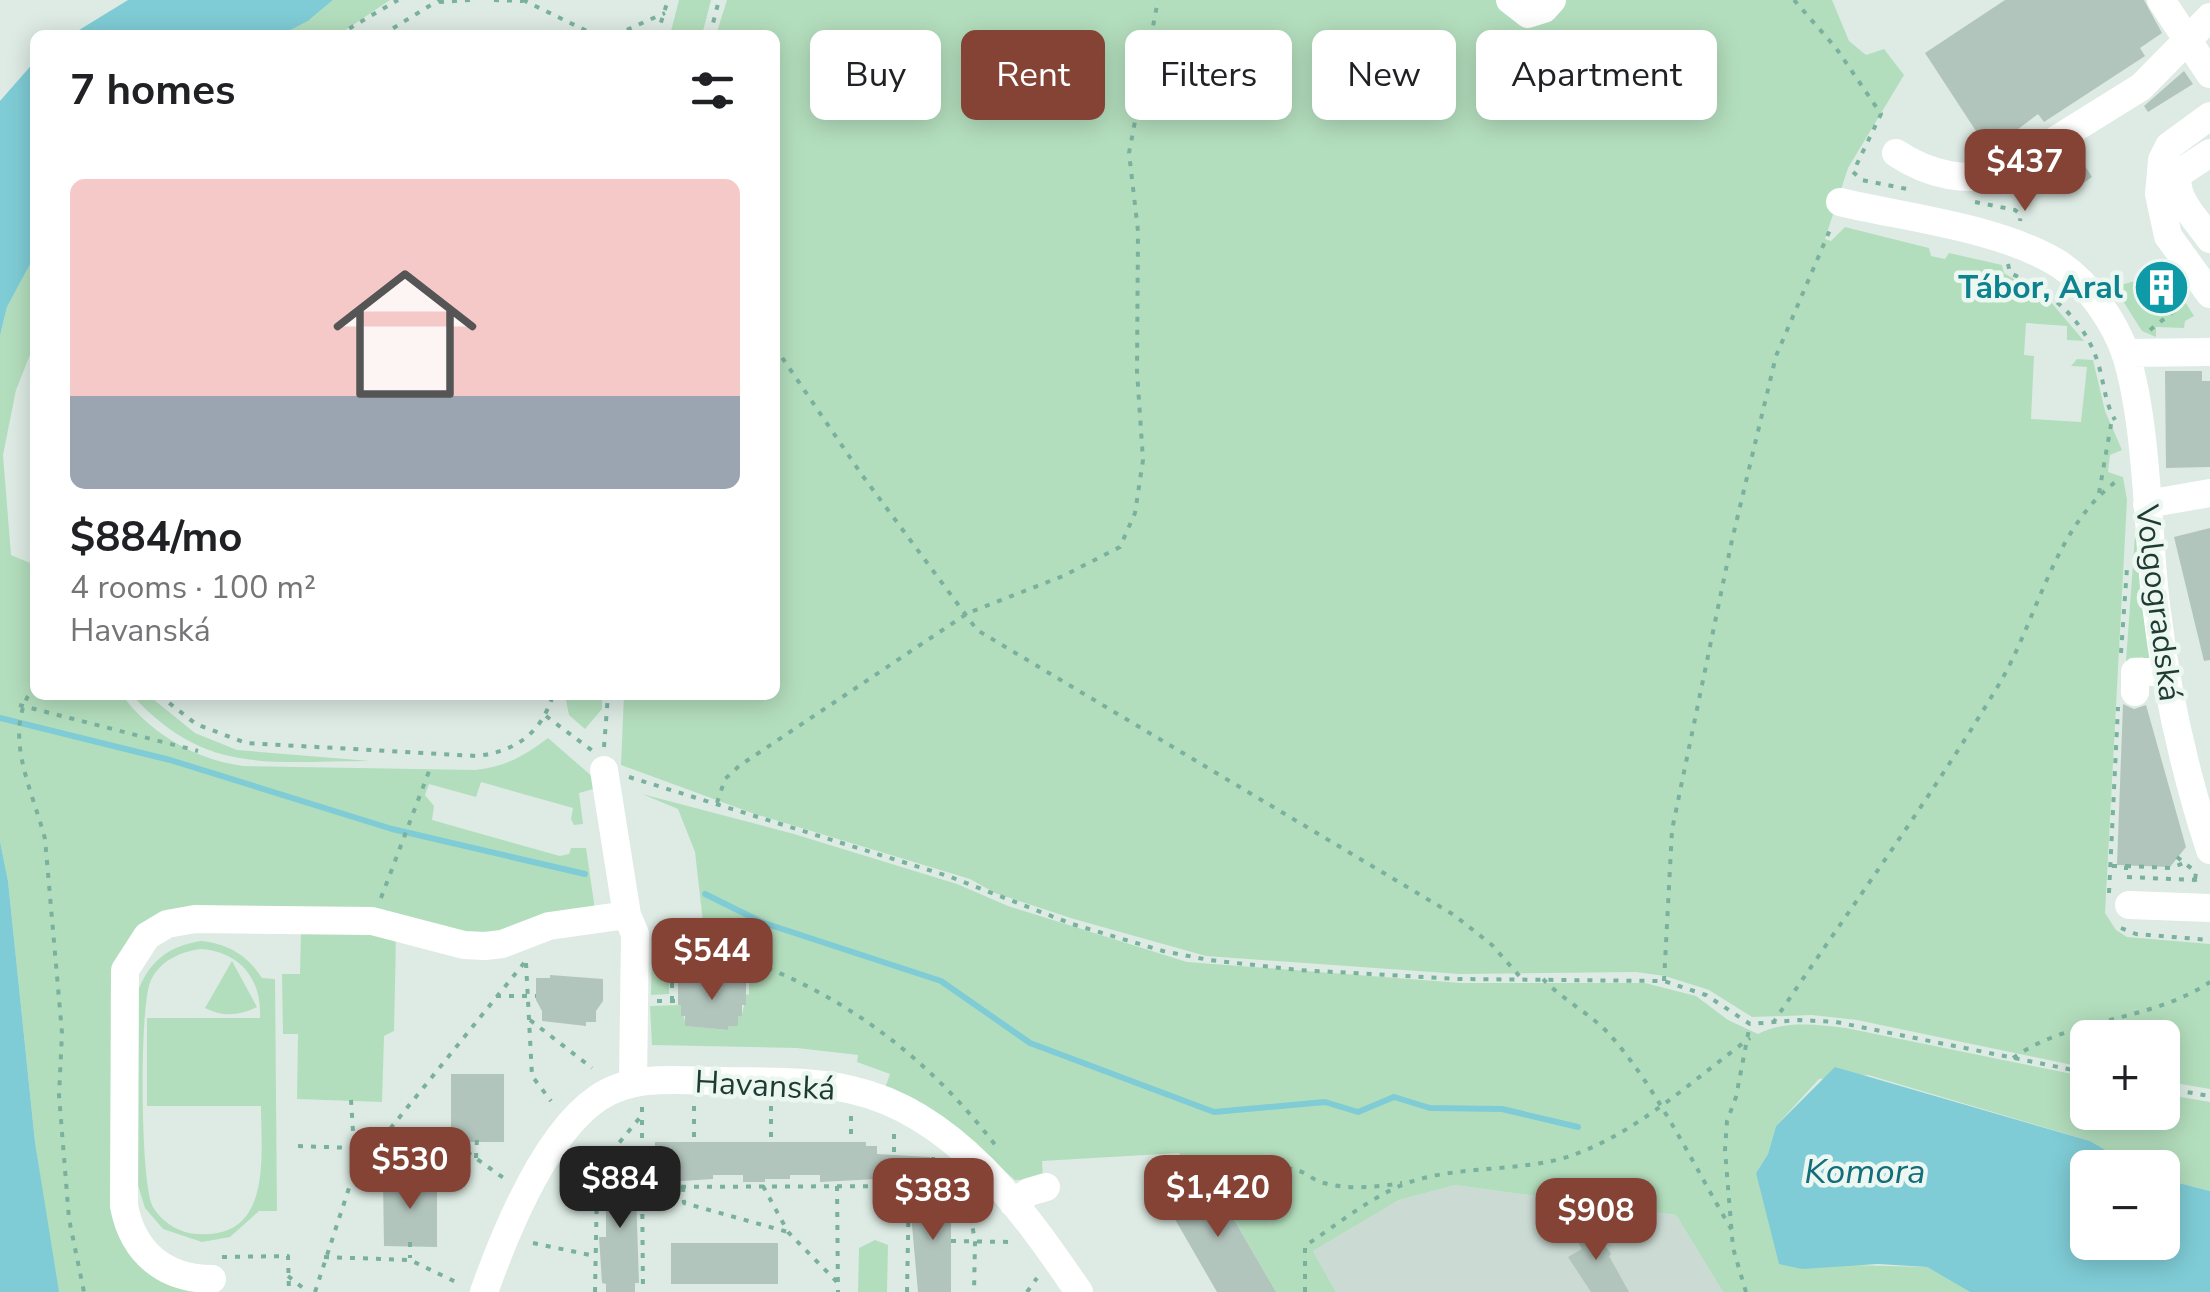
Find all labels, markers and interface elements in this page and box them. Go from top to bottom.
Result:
chip: Buy [810,30,941,120]
chip: Rent [961,30,1105,120]
chip: Filters [1125,30,1292,120]
chip: New [1312,30,1456,120]
chip: Apartment [1476,30,1717,120]
text: 7 homes [70,62,235,119]
icon: filters [685,63,740,118]
pin: $437 [1966,129,2084,214]
text: $437 [1987,140,2063,183]
icon: home [315,244,495,424]
building icon: Tábor, Aral [2132,257,2192,317]
place label: Tábor, Aral [1958,266,2123,309]
street label: Volgogradská [2125,501,2192,704]
text: $884/mo [70,509,242,566]
text: 4 rooms · 100 m² [70,566,316,609]
text: Havanská [70,609,211,652]
pin: $544 [653,918,771,1003]
text: $544 [674,929,750,972]
map controls [2070,1020,2180,1260]
button: + [2070,1020,2180,1130]
street label: Havanská [694,1060,836,1111]
pin: $530 [351,1127,469,1212]
text: $530 [372,1138,448,1181]
pin: $884 [561,1146,679,1231]
water label: Komora [1804,1148,1926,1195]
button: − [2070,1150,2180,1260]
pin: $1,420 [1137,1155,1299,1240]
text: $884 [582,1157,658,1200]
pin: $383 [874,1158,992,1243]
text: $1,420 [1166,1166,1270,1209]
text: $383 [895,1169,971,1212]
pin: $908 [1537,1178,1655,1263]
text: $908 [1558,1189,1634,1232]

